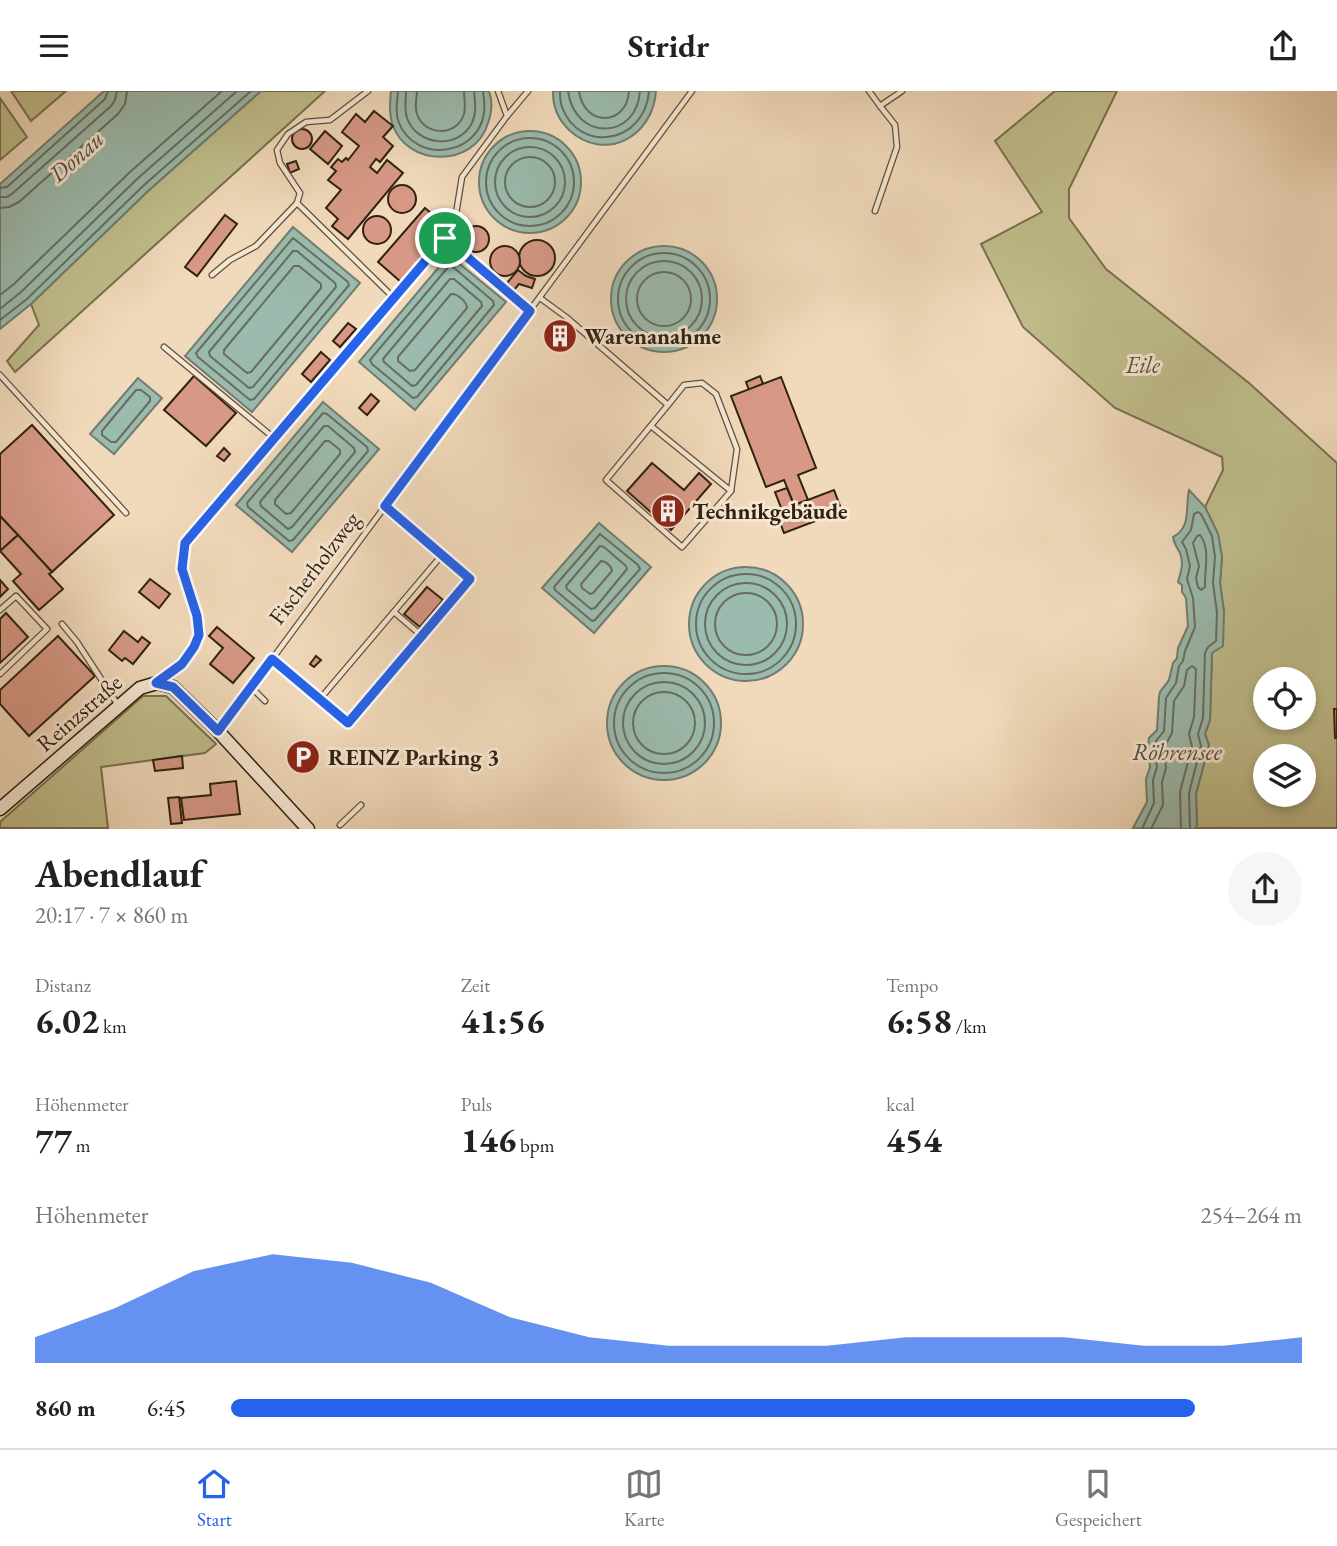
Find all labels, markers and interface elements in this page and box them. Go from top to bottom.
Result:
text: Stridr [628,25,709,67]
icon: menu [35,27,73,65]
icon: share [1264,27,1302,65]
water label: Donau [41,123,110,189]
pin [415,208,475,268]
icon: arrive [426,219,464,257]
building icon: Warenanahme [541,317,579,355]
place label: Warenanahme [584,321,721,351]
park label: Eile [1125,350,1161,380]
building icon: Technikgebäude [649,492,687,530]
place label: Technikgebäude [692,496,848,526]
street label: Fischerholzweg [262,505,367,631]
map controls [1253,667,1316,807]
button: locate [1253,667,1316,730]
street label: Reinzstraße [30,668,128,758]
water label: Röhrensee [1132,736,1223,767]
parking icon: REINZ Parking 3 [284,738,322,776]
place label: REINZ Parking 3 [328,742,499,772]
button: layers [1253,744,1316,807]
text: Abendlauf [35,849,203,898]
button: share [1228,852,1302,926]
text: 20:17 · 7 × 860 m [35,900,188,930]
text: Distanz [35,973,91,998]
text: Zeit [461,973,490,998]
text: Tempo [886,973,939,998]
text: 6.02 [35,998,99,1043]
text: 41:56 [461,998,545,1043]
text: 6:58 [886,998,952,1043]
text: km [99,1014,127,1039]
text: /km [952,1014,987,1039]
text: Höhenmeter [35,1092,129,1117]
text: Puls [461,1092,492,1117]
text: kcal [886,1092,915,1117]
text: 77 [35,1117,72,1162]
text: 146 [461,1117,516,1162]
text: 454 [886,1117,942,1162]
text: m [72,1133,91,1158]
text: bpm [516,1133,554,1158]
text: Höhenmeter [35,1200,148,1230]
text: 254–264 m [1201,1200,1302,1230]
text: 860 m [35,1393,96,1423]
text: 6:45 [147,1393,186,1423]
tab: Start [195,1465,233,1532]
tab: Karte [624,1465,664,1532]
tab: Gespeichert [1055,1465,1142,1532]

